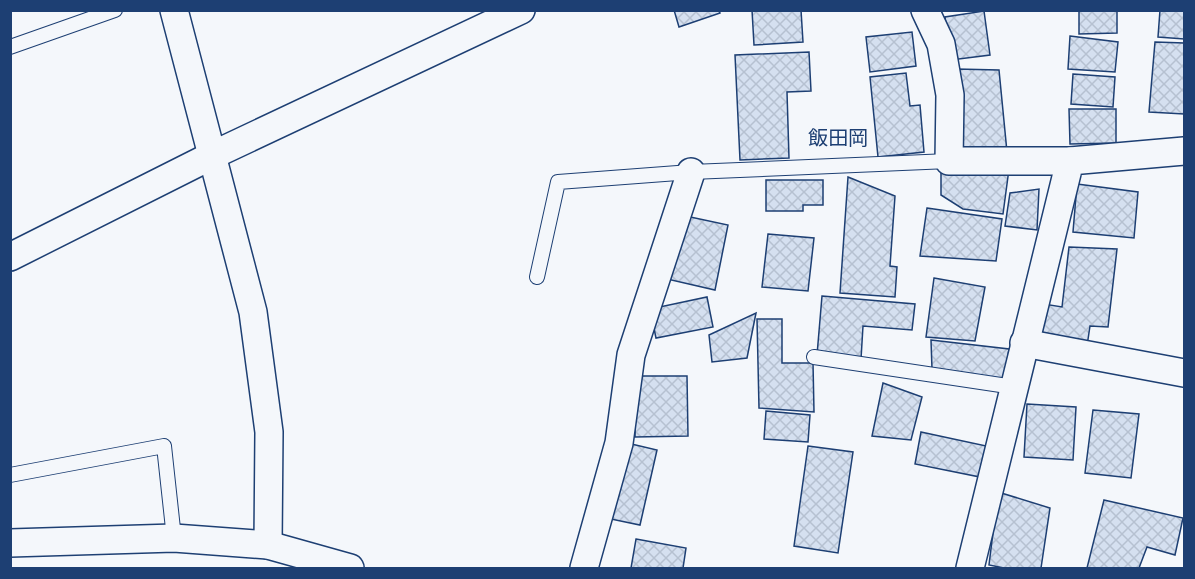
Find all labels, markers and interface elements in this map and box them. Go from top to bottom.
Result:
district label: 飯田岡 [808,125,868,151]

